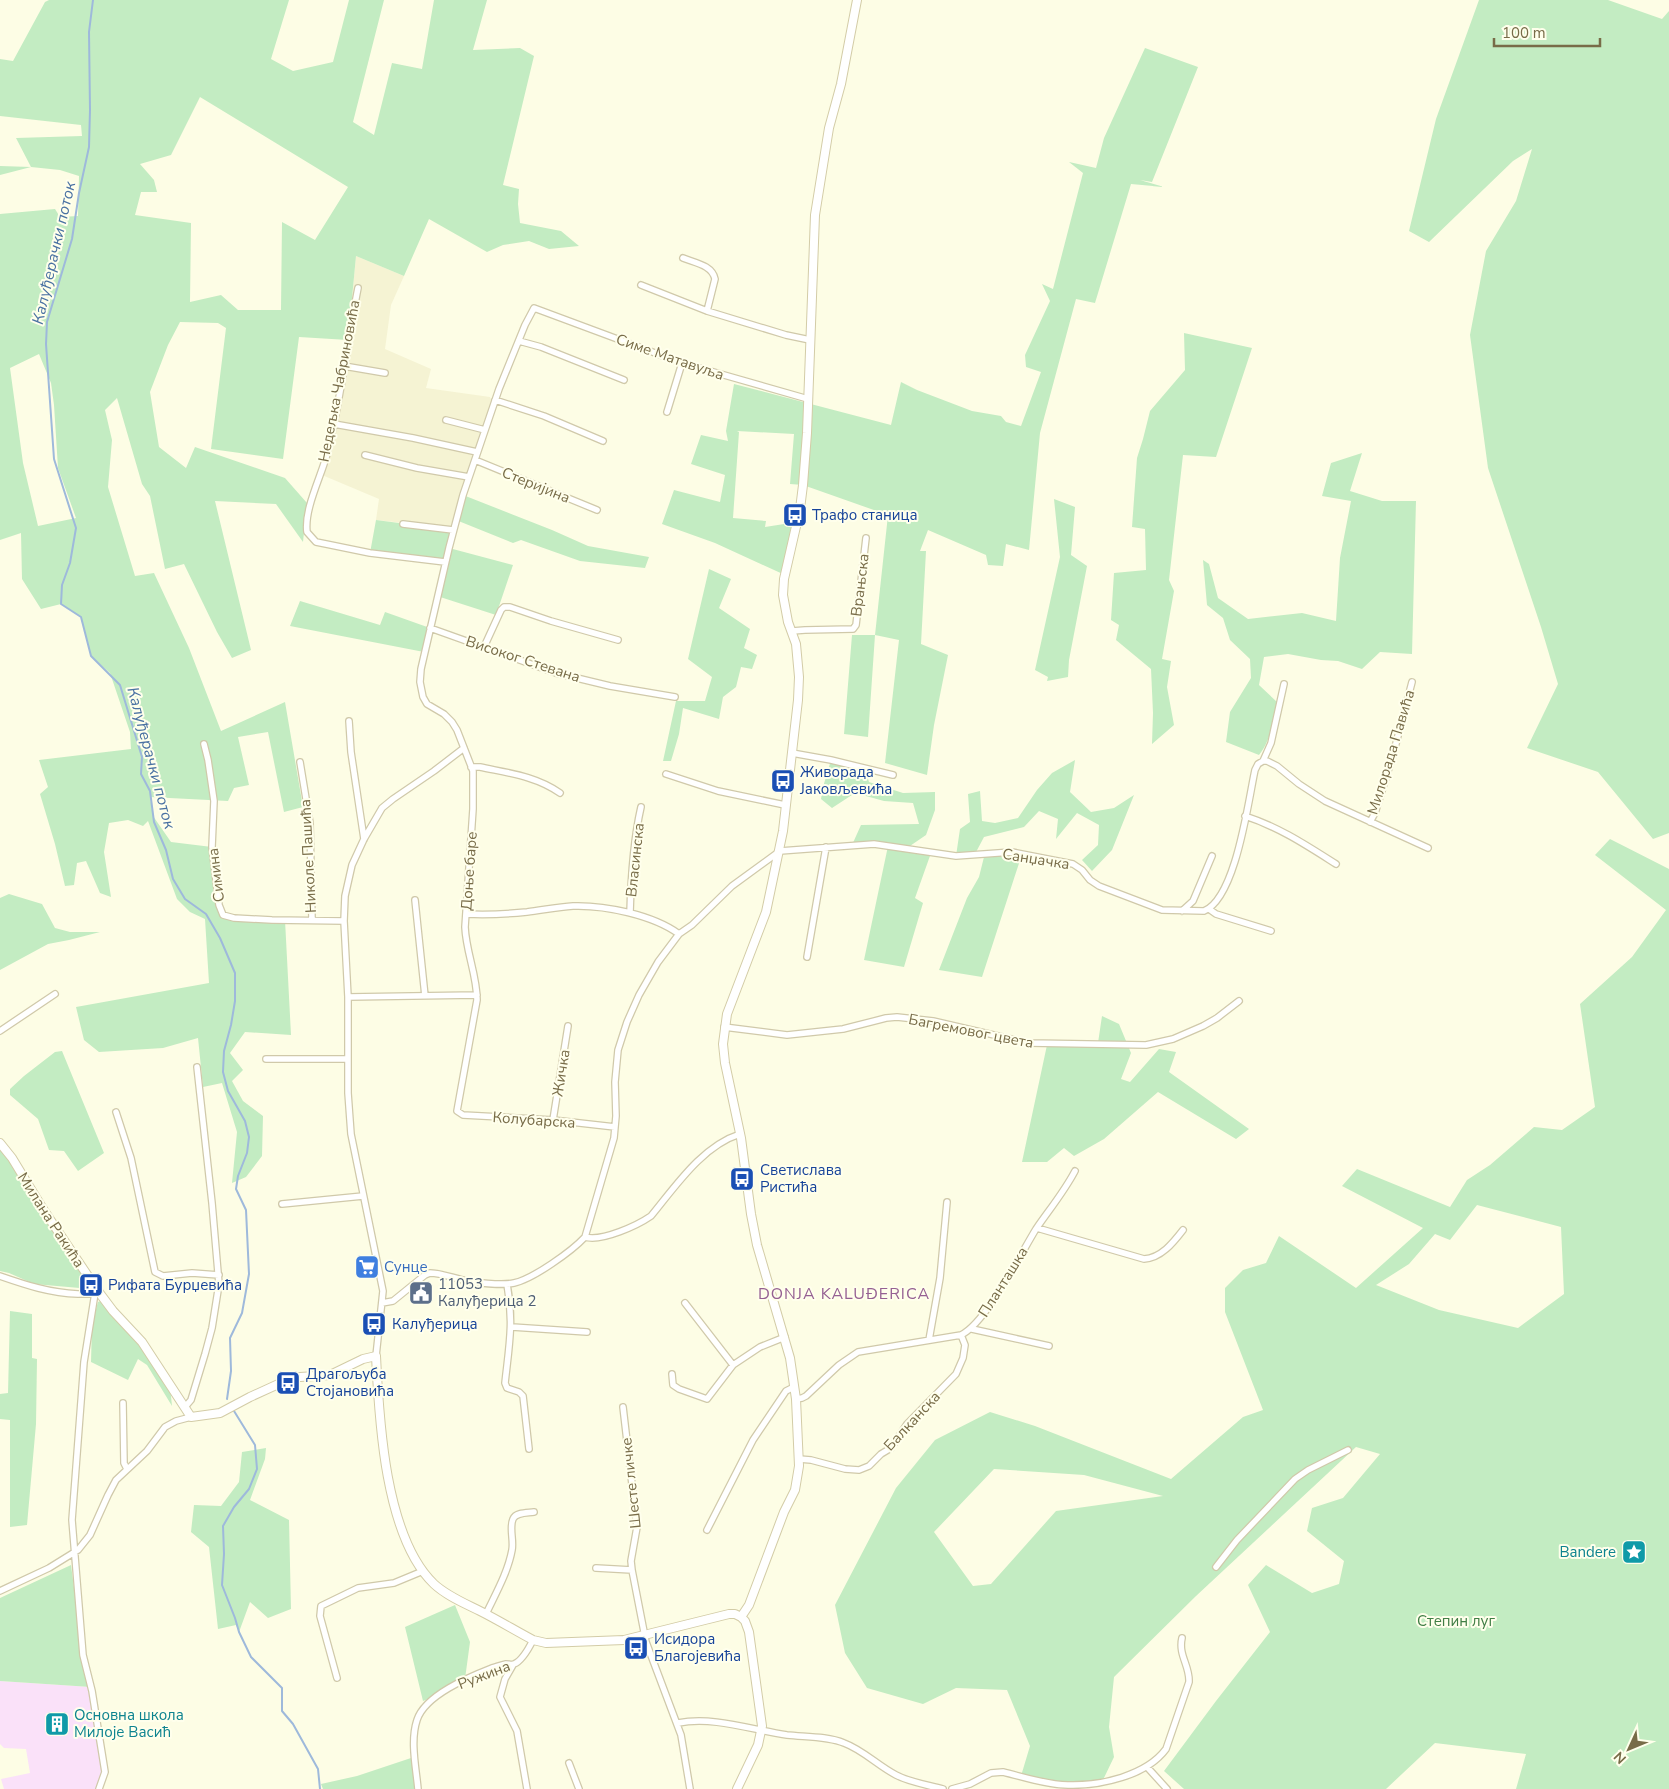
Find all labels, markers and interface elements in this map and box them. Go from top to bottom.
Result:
scale bar [1494,15,1600,47]
text: 100 m [1502,23,1546,43]
water label: Калуђерачки поток [27,179,81,327]
street label: Недељка Чабриновића [313,298,365,464]
street label: Симе Матавуља [613,329,727,385]
street label: Стеријина [499,462,573,508]
bus stop icon: Трафо станица [782,502,808,528]
place label: Трафо станица [812,505,918,525]
street label: Врањска [846,552,874,618]
street label: Високог Стевана [463,631,583,687]
water label: Калуђерачки поток [121,685,181,832]
street label: Милорада Павића [1362,687,1420,817]
place label: Живорада Јаковљевића [799,762,892,799]
bus stop icon: Живорада Јаковљевића [770,768,796,794]
street label: Николе Пашића [295,799,321,913]
street label: Власинска [621,822,649,898]
street label: Доње баре [456,831,482,911]
street label: Санџачка [1001,844,1071,874]
street label: Симина [203,847,229,903]
street label: Багремовог цвета [907,1009,1035,1053]
street label: Жичка [547,1048,575,1098]
street label: Колубарска [492,1107,576,1133]
place label: Светислава Ристића [760,1160,842,1197]
bus stop icon: Светислава Ристића [729,1166,755,1192]
street label: Милана Ракића [13,1168,89,1272]
street label: Планташка [973,1243,1033,1321]
supermarket icon: Сунце [354,1254,380,1280]
place label: Сунце [384,1257,428,1277]
bus stop icon: Рифата Бурџевића [78,1272,104,1298]
place label: 11053 Калуђерица 2 [438,1274,537,1311]
place label: Рифата Бурџевића [108,1275,242,1295]
public building icon: 11053 Калуђерица 2 [408,1280,434,1306]
district label: DONJA KALUĐERICA [758,1283,930,1305]
bus stop icon: Калуђерица [361,1311,387,1337]
place label: Калуђерица [392,1314,478,1334]
place label: Драгољуба Стојановића [306,1364,394,1401]
bus stop icon: Драгољуба Стојановића [275,1370,301,1396]
street label: Балканска [879,1387,945,1455]
street label: Шесте личке [616,1437,646,1529]
place icon: Bandere [1621,1539,1647,1565]
place label: Bandere [1559,1542,1616,1562]
park label: Степин луг [1417,1611,1495,1631]
place label: Исидора Благојевића [654,1629,741,1666]
bus stop icon: Исидора Благојевића [623,1635,649,1661]
street label: Ружина [455,1656,513,1694]
place label: Основна школа Милоје Васић [74,1705,184,1742]
building icon: Основна школа Милоје Васић [44,1711,70,1737]
north arrow [1604,1724,1654,1774]
text: N [1610,1747,1630,1768]

